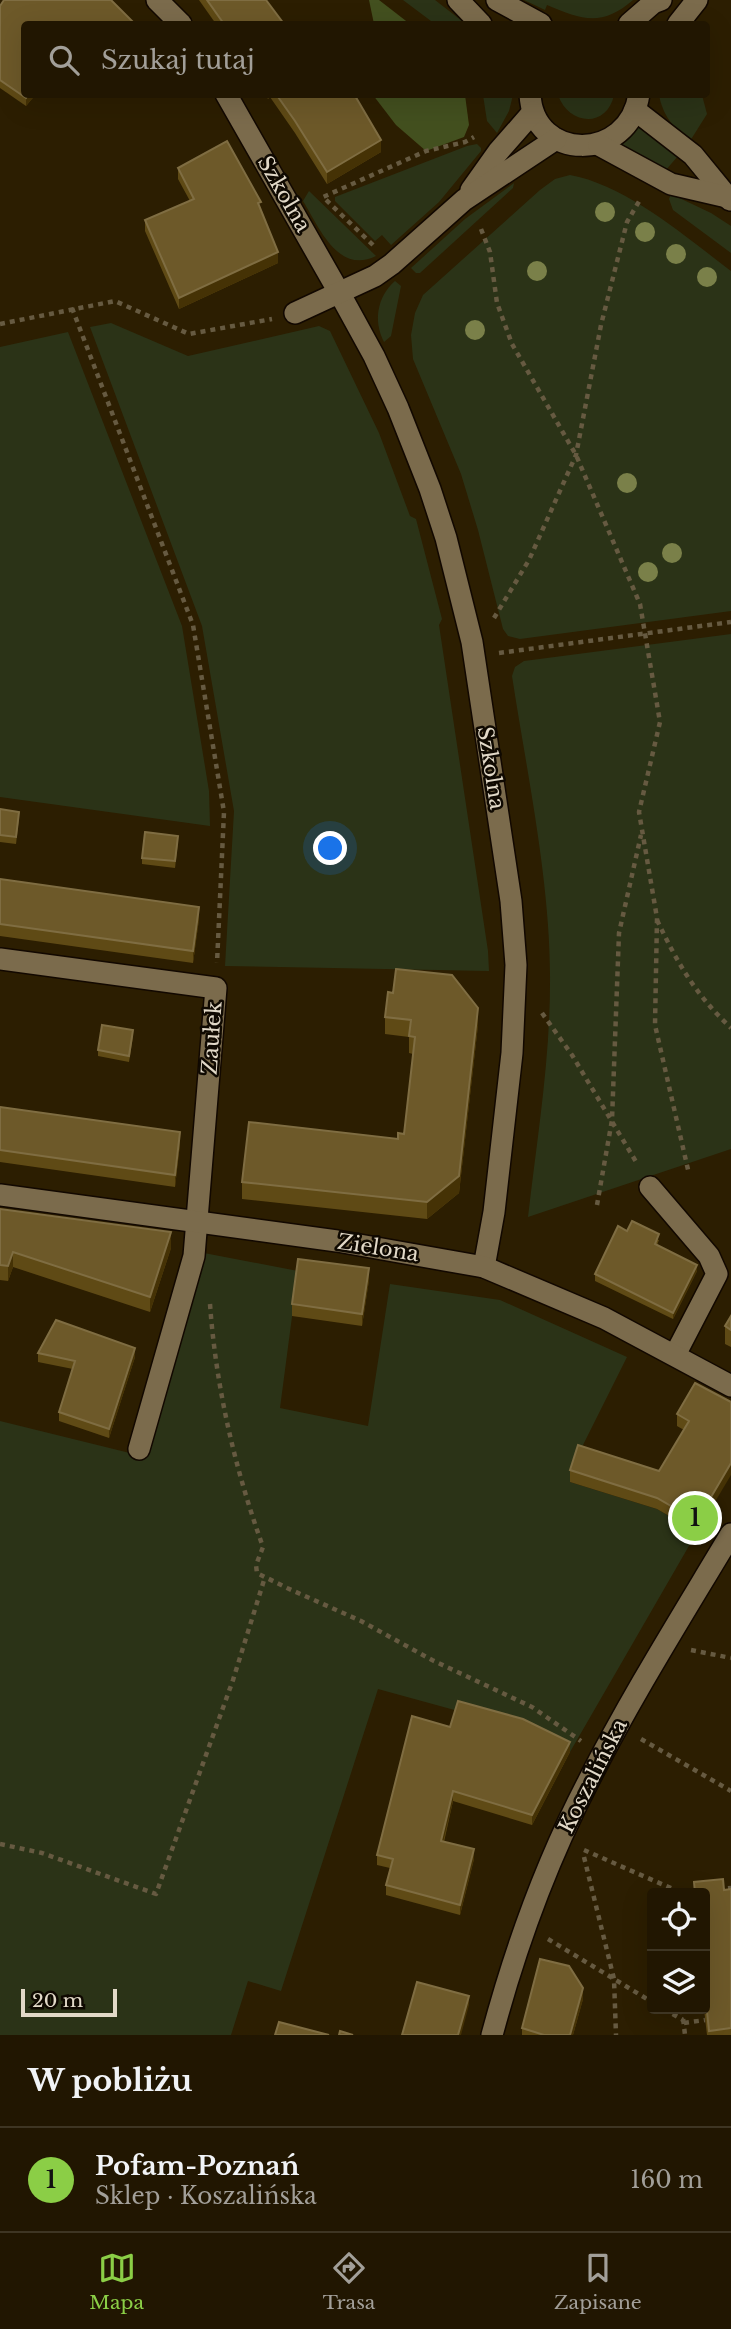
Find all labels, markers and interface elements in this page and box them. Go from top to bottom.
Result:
search box [21,21,710,98]
icon: search [45,41,83,79]
text: Szukaj tutaj [101,44,255,76]
street label: Szkolna [252,151,316,237]
street label: Szkolna [472,725,510,812]
your location [313,831,347,865]
street label: Zaułek [196,1000,228,1076]
street label: Zielona [335,1229,421,1267]
pin: 1 [672,1492,718,1544]
street label: Koszalińska [553,1714,633,1838]
map controls [647,1888,710,2014]
button: locate [647,1888,710,1951]
button: layers [647,1951,710,2014]
scale bar [21,1986,117,2018]
text: 20 m [32,1989,83,2012]
text: W pobliżu [28,2062,192,2099]
text: Pofam-Poznań [95,2150,299,2182]
text: 1 [46,2166,56,2194]
text: 160 m [630,2166,703,2194]
text: Sklep · Koszalińska [95,2182,317,2210]
tab: Mapa [89,2249,144,2314]
tab: Trasa [323,2249,375,2314]
tab: Zapisane [554,2249,642,2314]

